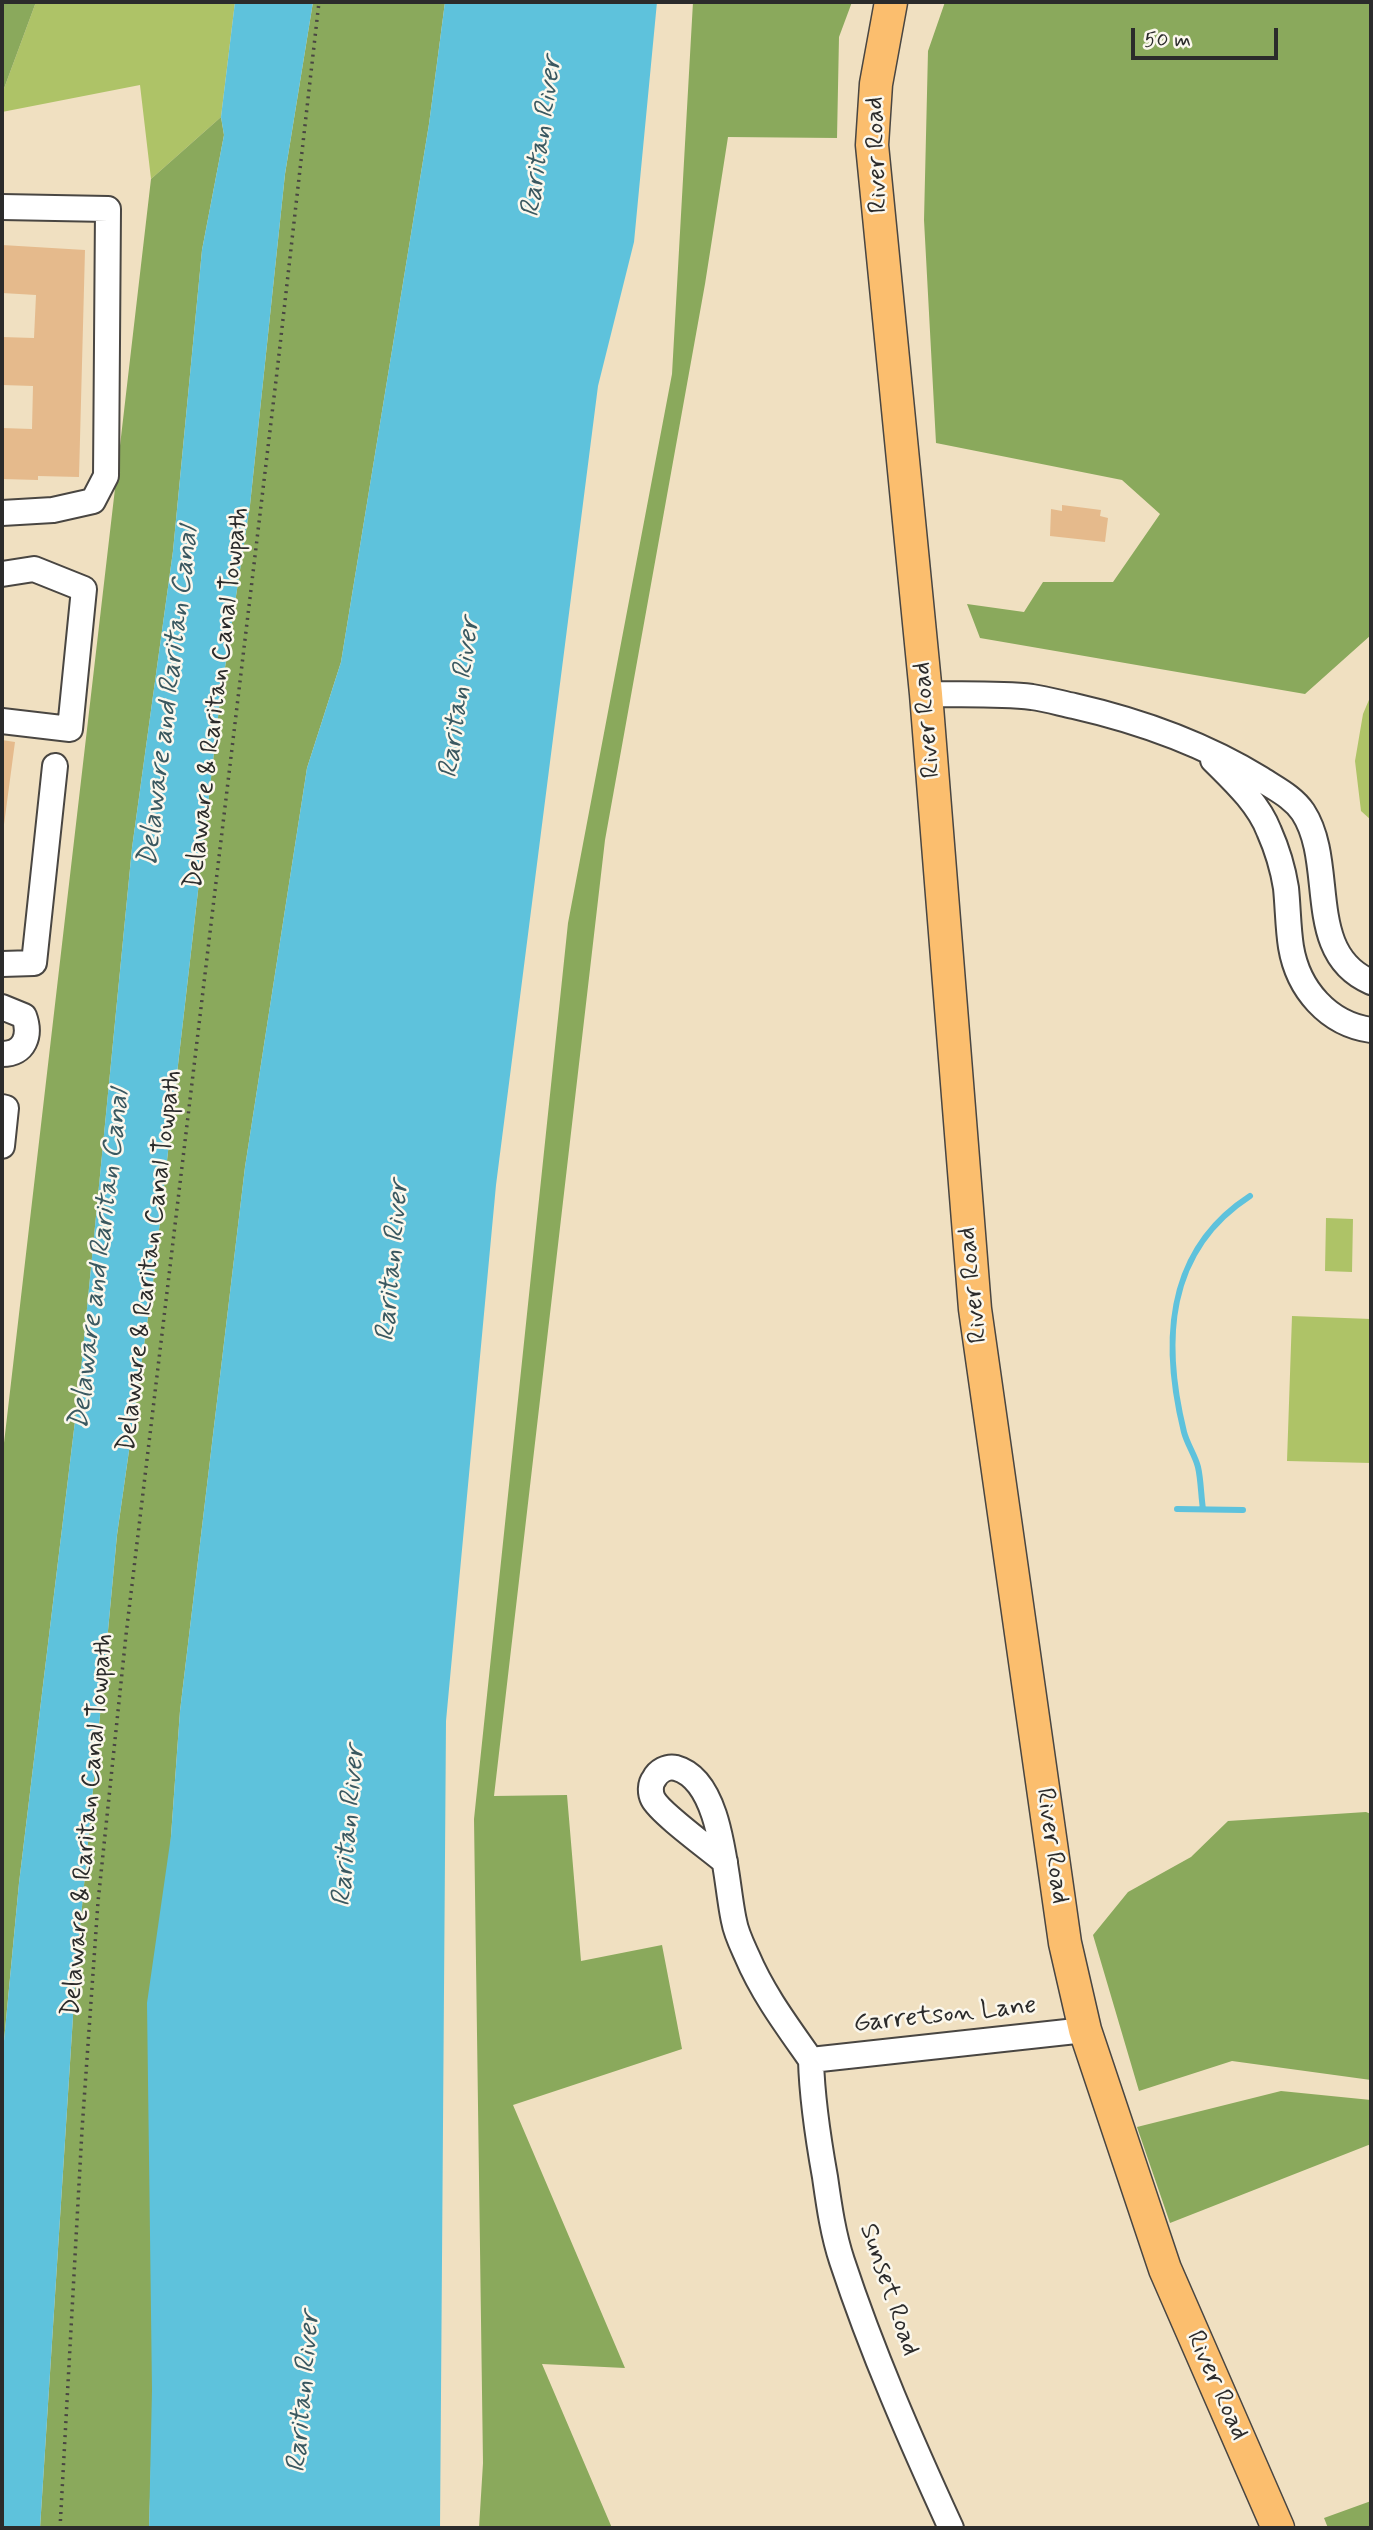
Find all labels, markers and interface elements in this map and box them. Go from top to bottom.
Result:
scale bar [1135,14,1282,58]
text: 50 m [1144,26,1191,54]
water label: Raritan River [515,55,571,219]
street label: River Road [860,96,896,214]
street label: Delaware & Raritan Canal Towpath [179,505,257,891]
water label: Delaware and Raritan Canal [132,525,208,869]
water label: Raritan River [433,616,489,780]
street label: River Road [907,661,949,779]
street label: Delaware & Raritan Canal Towpath [112,1068,190,1454]
water label: Delaware and Raritan Canal [63,1088,139,1432]
water label: Raritan River [370,1179,418,1343]
street label: River Road [952,1225,996,1345]
street label: Delaware & Raritan Canal Towpath [57,1632,121,2018]
water label: Raritan River [326,1744,374,1908]
street label: River Road [1027,1786,1075,1906]
street label: Garretson Lane [852,1991,1038,2041]
street label: Sunset Road [851,2220,925,2360]
water label: Raritan River [281,2310,329,2474]
street label: River Road [1178,2326,1254,2446]

